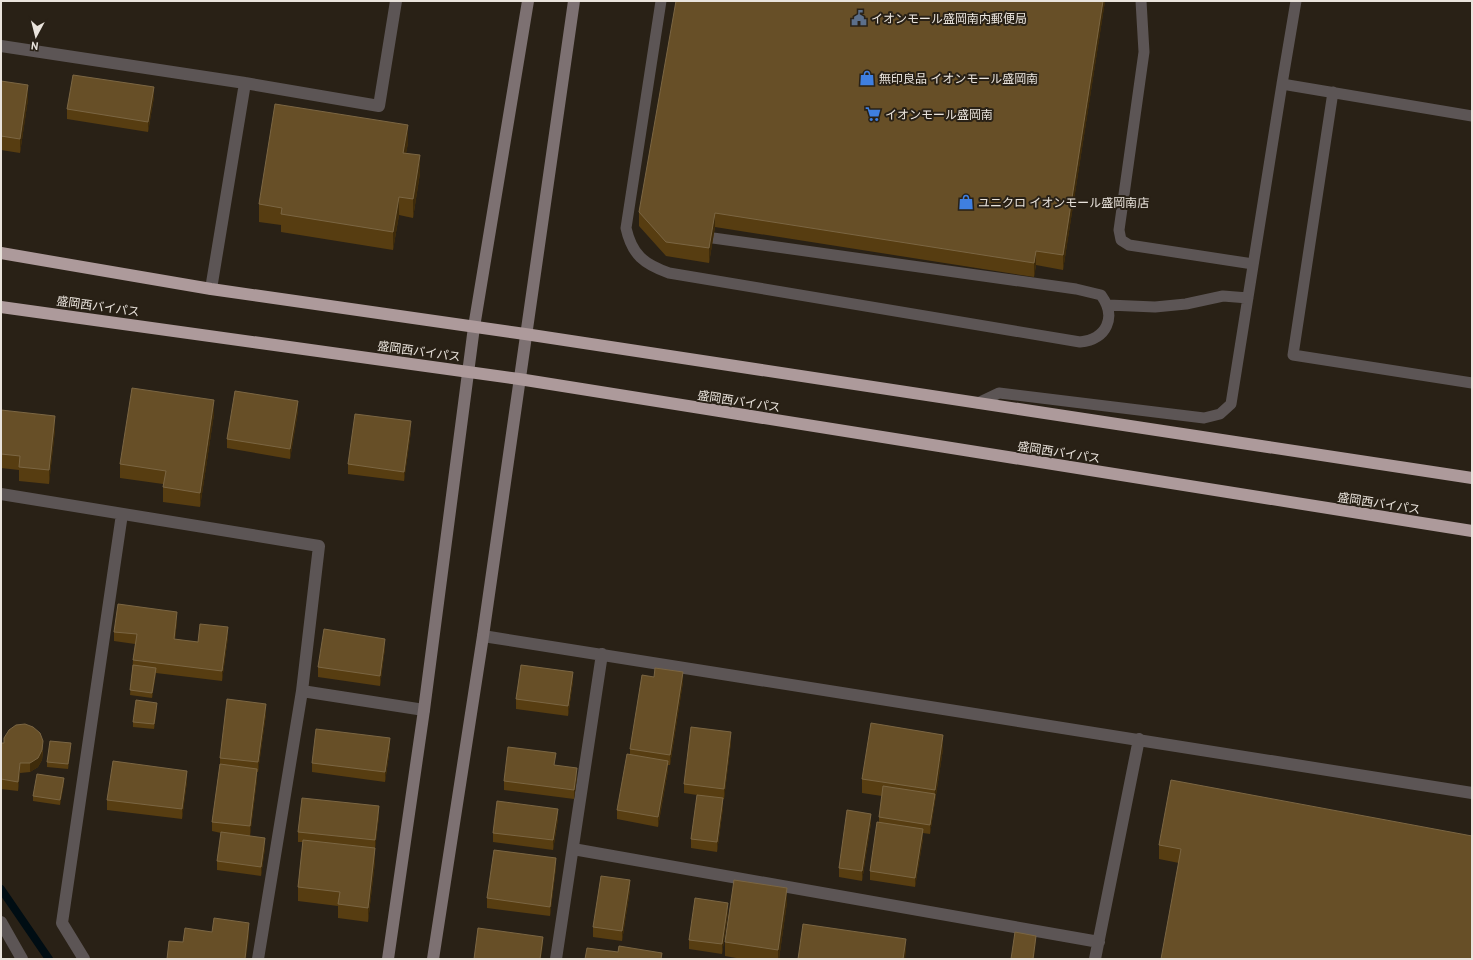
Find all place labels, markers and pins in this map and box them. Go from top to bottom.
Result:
public building icon: イオンモール盛岡南内郵便局 [850,9,868,27]
place label: イオンモール盛岡南内郵便局 [871,11,1027,26]
shop icon: 無印良品 イオンモール盛岡南 [858,69,876,87]
place label: 無印良品 イオンモール盛岡南 [879,71,1038,86]
supermarket icon: イオンモール盛岡南 [864,105,882,123]
place label: イオンモール盛岡南 [885,107,993,122]
shop icon: ユニクロ イオンモール盛岡南店 [957,193,975,211]
place label: ユニクロ イオンモール盛岡南店 [978,195,1149,210]

